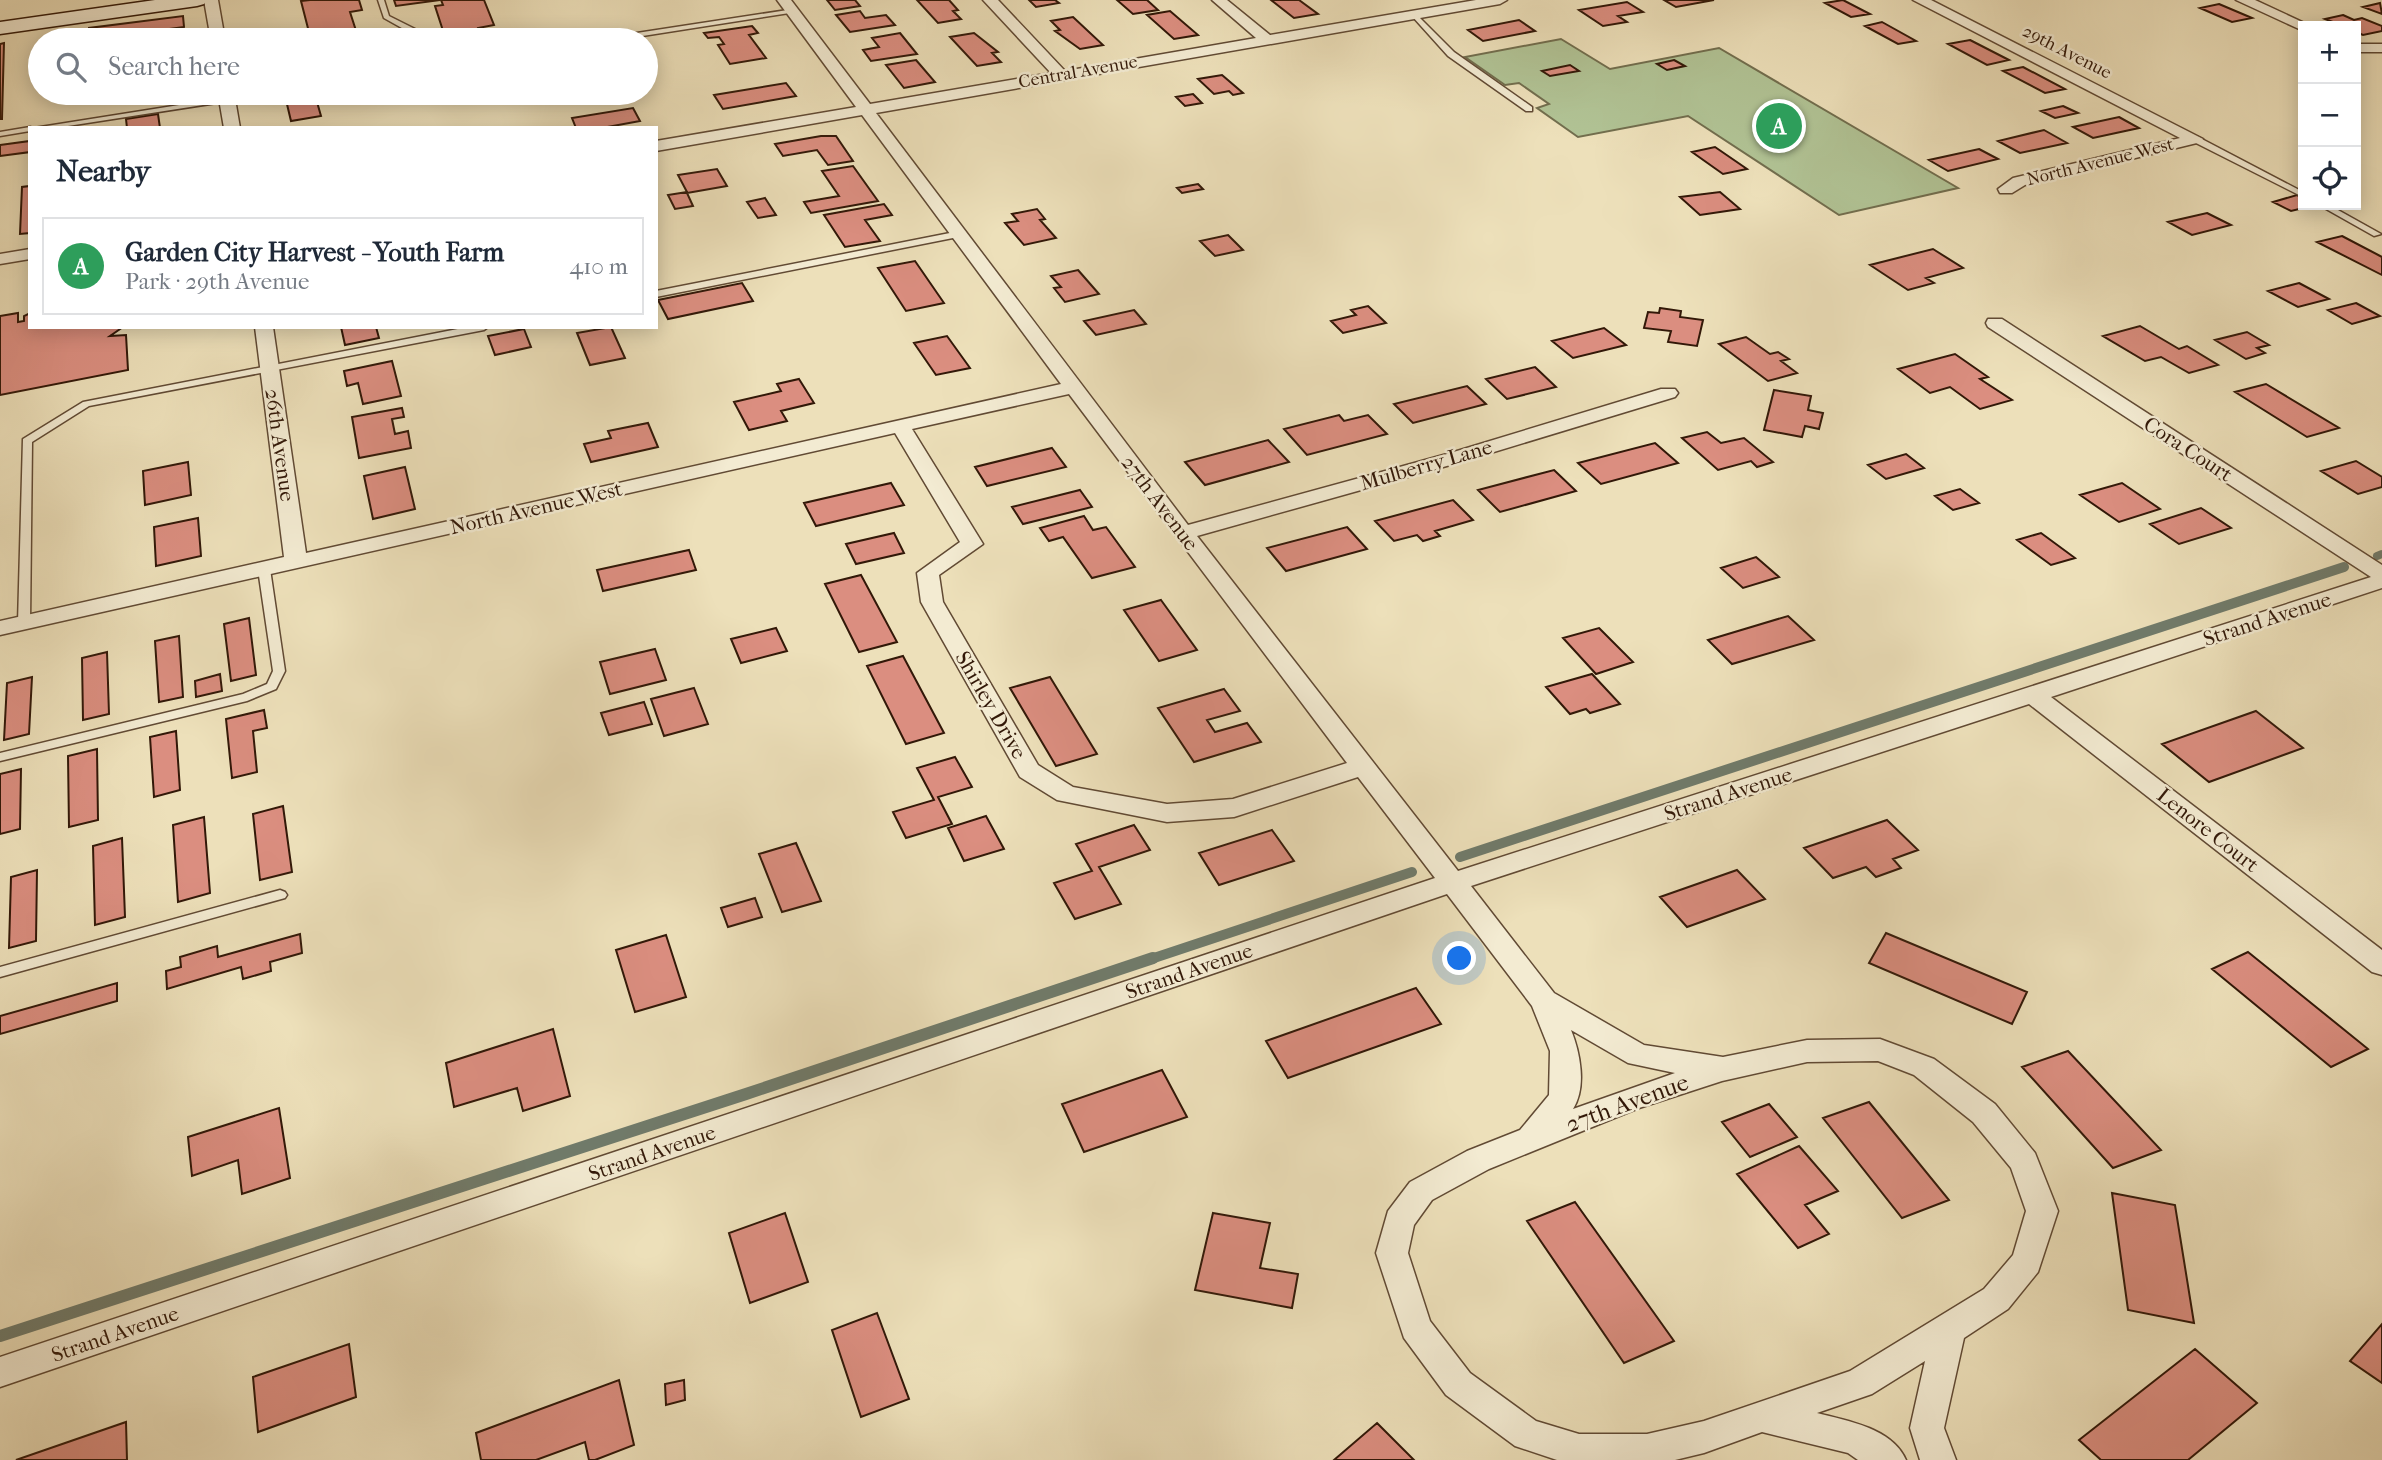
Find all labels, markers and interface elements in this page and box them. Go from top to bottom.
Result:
street label: 29th Avenue [2019,21,2115,83]
map controls [2298,21,2361,210]
button: + [2298,21,2361,84]
search box [28,28,658,105]
icon: search [52,48,90,86]
text: Search here [108,51,240,82]
street label: Central Avenue [1017,51,1139,93]
button: − [2298,84,2361,147]
pin: A [1756,100,1802,152]
street label: North Avenue West [2024,133,2176,190]
button: locate [2298,147,2361,210]
text: Nearby [56,154,151,189]
text: Garden City Harvest - Youth Farm [125,237,504,268]
text: A [74,253,88,280]
text: 410 m [570,253,628,280]
text: Park · 29th Avenue [125,268,309,295]
street label: 26th Avenue [260,387,300,503]
street label: Cora Court [2139,411,2237,487]
street label: Mulberry Lane [1357,435,1495,495]
street label: 27th Avenue [1117,451,1203,555]
street label: North Avenue West [448,476,625,539]
street label: Strand Avenue [2200,587,2334,651]
street label: Shirley Drive [951,647,1031,763]
street label: Strand Avenue [1661,762,1795,826]
street label: Lenore Court [2152,783,2264,877]
street label: Strand Avenue [1122,938,1256,1004]
your location [1442,941,1476,975]
street label: 27th Avenue [1562,1068,1692,1138]
street label: Strand Avenue [585,1120,719,1186]
street label: Strand Avenue [48,1301,182,1367]

